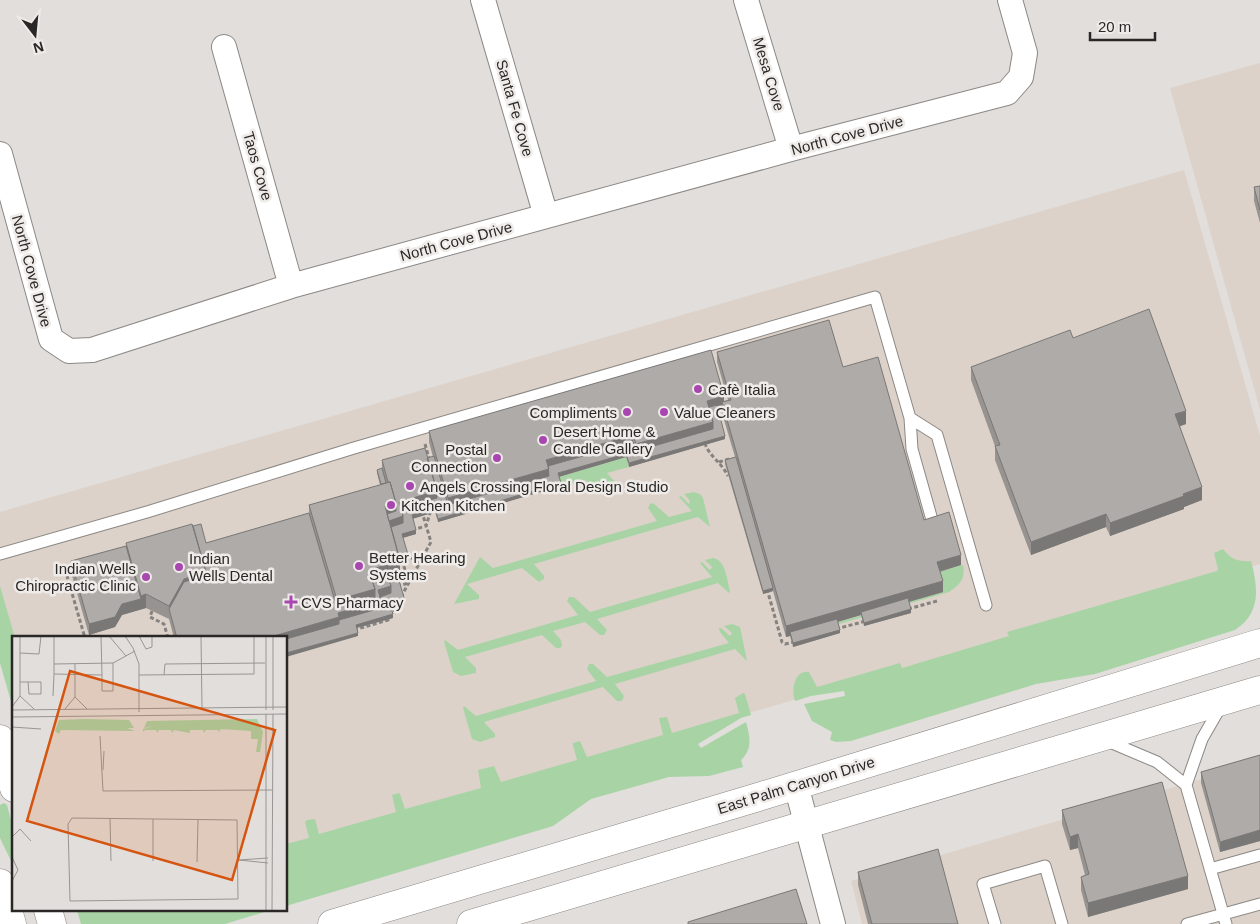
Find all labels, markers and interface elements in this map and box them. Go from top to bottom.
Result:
north arrow [10,10,60,60]
scale bar [1090,10,1155,42]
text: 20 m [1098,18,1131,35]
street label: Mesa Cove [750,35,788,113]
text: N [32,38,46,57]
street label: Santa Fe Cove [493,58,537,158]
street label: North Cove Drive [789,112,905,158]
street label: Taos Cove [240,130,276,202]
street label: North Cove Drive [9,213,55,329]
street label: North Cove Drive [398,218,514,264]
place label: Cafè Italia [708,381,776,398]
marker: Cafè Italia [692,383,704,395]
place label: Compliments [529,404,617,421]
place label: Value Cleaners [674,404,775,421]
marker: Compliments [621,406,633,418]
marker: Value Cleaners [658,406,670,418]
place label: Desert Home & Candle Gallery [553,423,656,457]
marker: Desert Home & Candle Gallery [537,434,549,446]
place label: Postal Connection [411,441,487,475]
marker: Postal Connection [491,452,503,464]
place label: Angels Crossing Floral Design Studio [420,478,668,495]
marker: Angels Crossing Floral Design Studio [404,480,416,492]
place label: Kitchen Kitchen [401,497,505,514]
marker: Kitchen Kitchen [385,499,397,511]
place label: Better Hearing Systems [369,549,466,583]
place label: Indian Wells Dental [189,550,273,584]
place label: Indian Wells Chiropractic Clinic [15,560,136,594]
marker: Better Hearing Systems [353,560,365,572]
marker: Indian Wells Dental [173,561,185,573]
marker: Indian Wells Chiropractic Clinic [140,571,152,583]
place label: CVS Pharmacy [301,594,404,611]
marker: CVS Pharmacy [285,596,297,608]
inset map [12,636,288,912]
street label: East Palm Canyon Drive [715,753,877,817]

